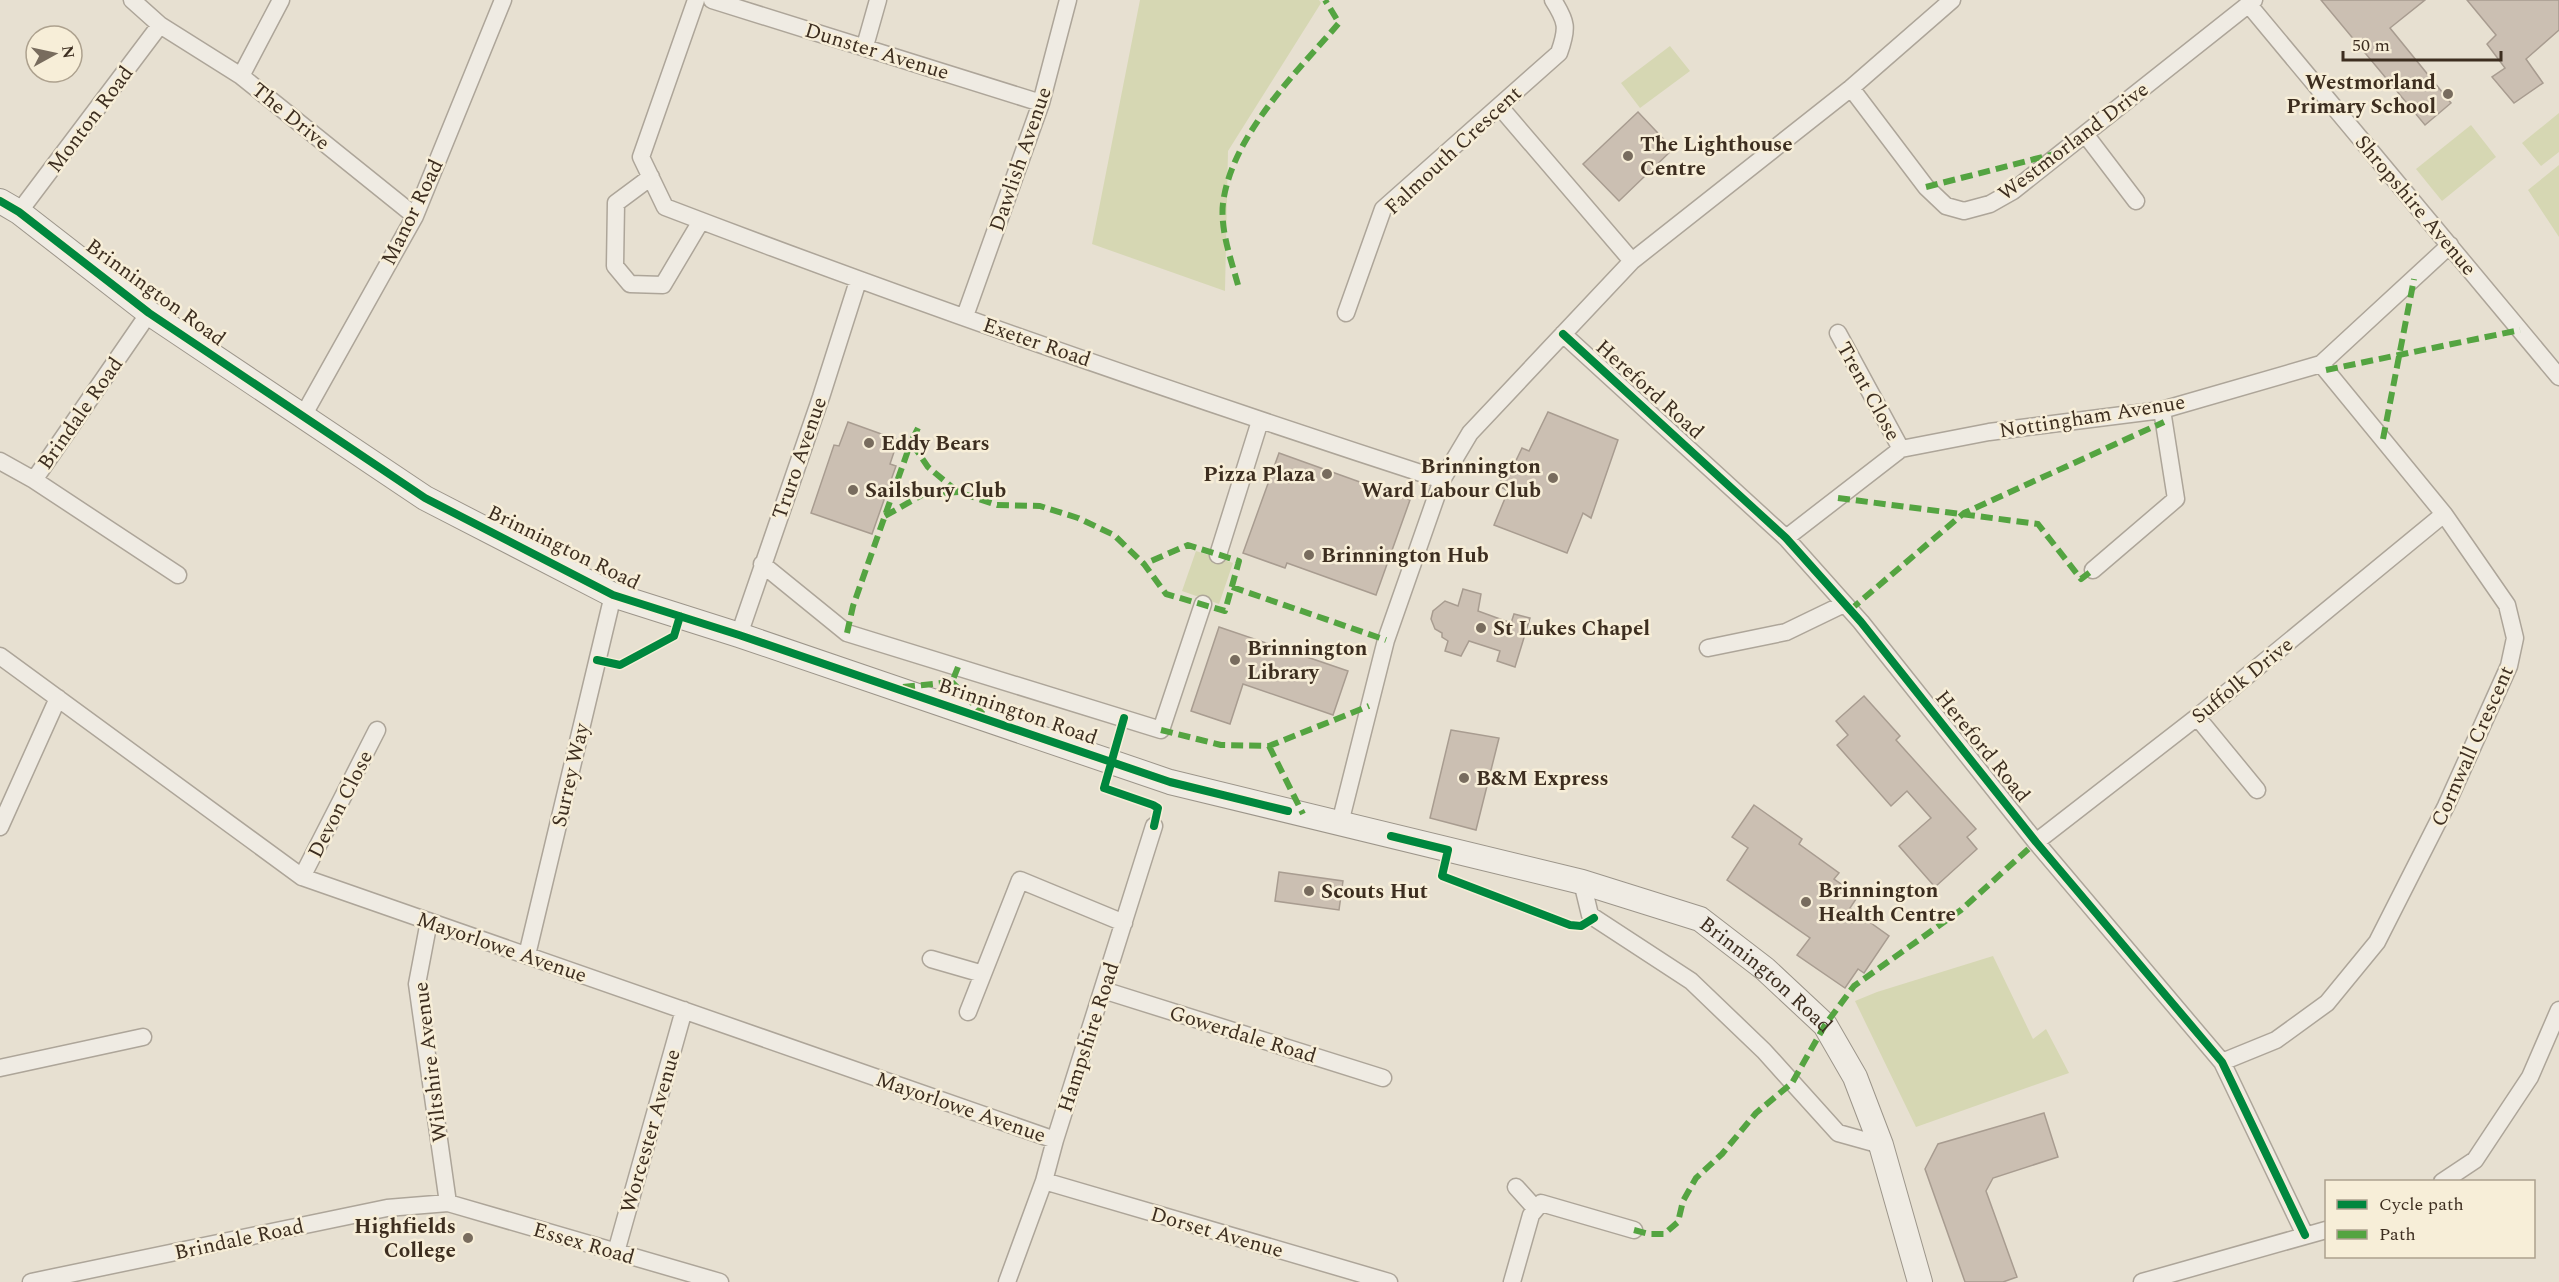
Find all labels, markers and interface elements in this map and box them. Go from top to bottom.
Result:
street label: Dunster Avenue [800,15,953,89]
north arrow [24,24,84,84]
scale bar [2343,24,2500,62]
text: 50 m [2352,32,2390,59]
text: N [55,44,81,60]
street label: Monton Road [40,59,142,180]
place label: Westmorland Primary School [2286,67,2436,123]
street label: Westmorland Drive [1991,74,2156,209]
street label: The Drive [244,75,337,159]
street label: Falmouth Crescent [1378,78,1530,223]
street label: Dawlish Avenue [981,83,1061,236]
marker: Westmorland Primary School [2441,87,2455,101]
street label: Shropshire Avenue [2346,128,2484,283]
place label: The Lighthouse Centre [1640,129,1793,185]
marker: The Lighthouse Centre [1621,149,1635,163]
street label: Manor Road [373,154,452,271]
street label: Brinnington Road [79,231,232,355]
street label: Exeter Road [978,309,1095,376]
street label: Hereford Road [1588,332,1711,447]
street label: Trent Close [1828,336,1909,447]
street label: Brindale Road [30,350,132,477]
street label: Nottingham Avenue [1997,386,2187,447]
street label: Truro Avenue [764,393,836,524]
place label: Eddy Bears [881,428,990,460]
marker: Eddy Bears [862,436,876,450]
place label: Brinnington Ward Labour Club [1361,451,1541,507]
place label: Pizza Plaza [1203,459,1315,491]
marker: Pizza Plaza [1320,467,1334,481]
marker: Brinnington Ward Labour Club [1546,471,1560,485]
place label: Sailsbury Club [865,475,1006,507]
marker: Sailsbury Club [846,483,860,497]
street label: Brinnington Road [482,497,646,599]
place label: Brinnington Hub [1321,540,1489,572]
marker: Brinnington Hub [1302,548,1316,562]
place label: St Lukes Chapel [1493,613,1650,645]
marker: St Lukes Chapel [1474,621,1488,635]
street label: Suffolk Drive [2185,630,2301,732]
place label: Brinnington Library [1247,633,1367,689]
marker: Brinnington Library [1228,653,1242,667]
street label: Cornwall Crescent [2423,661,2523,832]
street label: Brinnington Road [934,670,1102,754]
street label: Hereford Road [1927,683,2038,810]
street label: Surrey Way [544,719,599,830]
street label: Devon Close [300,745,382,864]
place label: B&M Express [1476,763,1609,795]
marker: B&M Express [1457,771,1471,785]
place label: Brinnington Health Centre [1818,875,1956,931]
place label: Scouts Hut [1321,876,1428,908]
marker: Scouts Hut [1302,884,1316,898]
marker: Brinnington Health Centre [1799,895,1813,909]
street label: Mayorlowe Avenue [412,904,591,992]
street label: Brinnington Road [1692,909,1839,1041]
street label: Hampshire Road [1050,958,1128,1116]
street label: Wiltshire Avenue [405,980,457,1144]
street label: Gowerdale Road [1165,997,1320,1073]
street label: Worcester Avenue [612,1045,690,1217]
street label: Mayorlowe Avenue [871,1064,1050,1152]
legend [2325,1180,2535,1258]
text: Cycle path [2379,1191,2464,1218]
street label: Dorset Avenue [1146,1199,1287,1267]
street label: Brindale Road [171,1211,307,1269]
place label: Highfields College [354,1211,456,1267]
street label: Essex Road [529,1214,638,1274]
text: Path [2379,1221,2416,1248]
marker: Highfields College [461,1231,475,1245]

